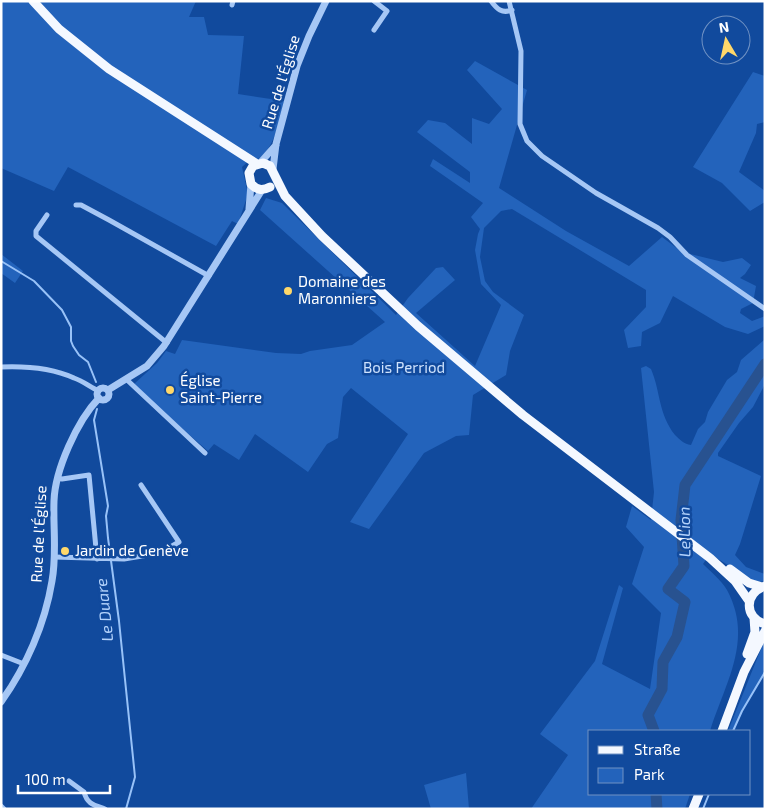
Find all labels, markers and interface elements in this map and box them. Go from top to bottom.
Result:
north arrow [701,15,751,65]
text: N [718,17,730,36]
street label: Rue de l'Église [257,33,303,131]
place label: Domaine des Maronniers [298,272,386,307]
marker: Domaine des Maronniers [282,285,294,297]
park label: Bois Perriod [363,358,445,376]
place label: Église Saint-Pierre [180,371,262,406]
marker: Église Saint-Pierre [164,384,176,396]
street label: Rue de l'Église [26,485,50,583]
water label: Le Lion [674,507,693,557]
place label: Jardin de Genève [75,541,189,559]
marker: Jardin de Genève [59,545,71,557]
water label: Le Duare [91,577,116,643]
legend [588,730,751,795]
text: Straße [634,740,680,758]
scale bar [18,762,110,794]
text: Park [634,765,665,783]
text: 100 m [25,770,66,788]

